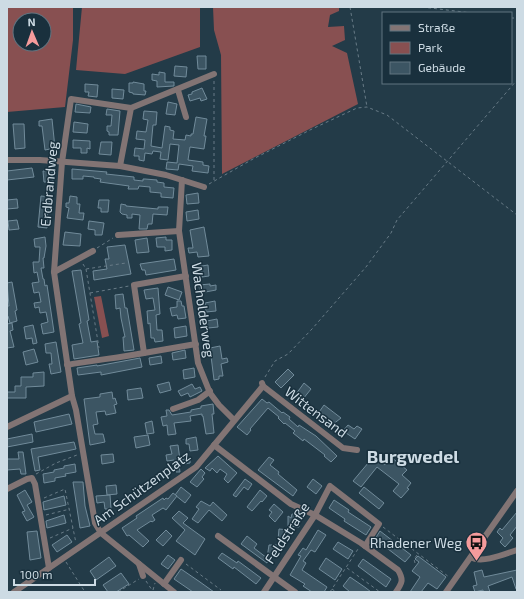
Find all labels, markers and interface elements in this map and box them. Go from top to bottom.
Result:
north arrow [12,12,52,52]
legend [382,12,512,84]
text: N [27,15,36,28]
text: Straße [418,20,455,34]
text: Park [418,40,443,54]
text: Gebäude [418,60,466,74]
street label: Erdbrandweg [36,140,61,227]
street label: Wacholderweg [188,261,219,359]
street label: Wittensand [282,383,351,441]
district label: Burgwedel [367,445,459,467]
street label: Am Schützenplatz [90,447,193,528]
street label: Feldstraße [260,499,313,567]
bus stop icon: Rhadener Weg [464,530,490,563]
place label: Rhadener Weg [370,534,462,551]
scale bar [14,561,95,587]
text: 100 m [20,567,52,581]

